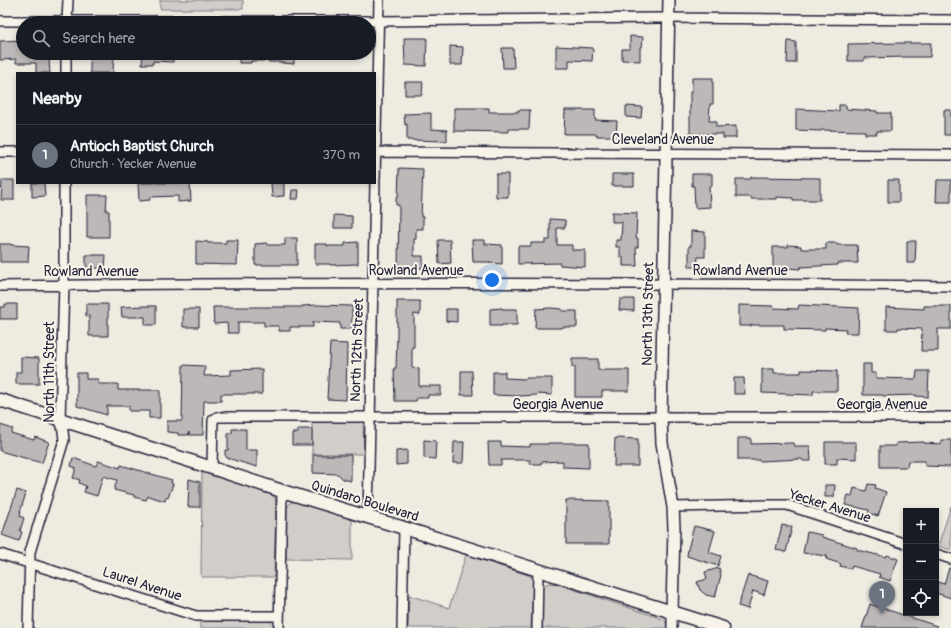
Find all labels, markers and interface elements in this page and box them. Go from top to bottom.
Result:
search box [16,16,376,60]
icon: search [30,27,52,49]
text: Search here [62,29,135,48]
text: Nearby [32,88,81,109]
street label: Cleveland Avenue [612,131,714,148]
text: Antioch Baptist Church [70,137,214,156]
text: 1 [42,147,48,163]
text: 370 m [323,147,360,163]
text: Church · Yecker Avenue [70,156,196,172]
street label: Rowland Avenue [368,262,464,279]
street label: North 13th Street [639,262,657,366]
street label: Rowland Avenue [692,262,788,279]
street label: Rowland Avenue [43,263,139,280]
your location [482,270,502,290]
street label: North 12th Street [347,298,367,402]
street label: North 11th Street [41,321,58,423]
street label: Georgia Avenue [513,396,604,413]
street label: Georgia Avenue [837,396,928,413]
street label: Quindaro Boulevard [309,477,421,525]
street label: Yecker Avenue [786,485,873,526]
map controls [903,508,939,616]
button: + [903,508,939,544]
button: − [903,544,939,580]
street label: Laurel Avenue [100,563,184,605]
button: locate [903,580,939,616]
pin: 1 [869,581,895,614]

